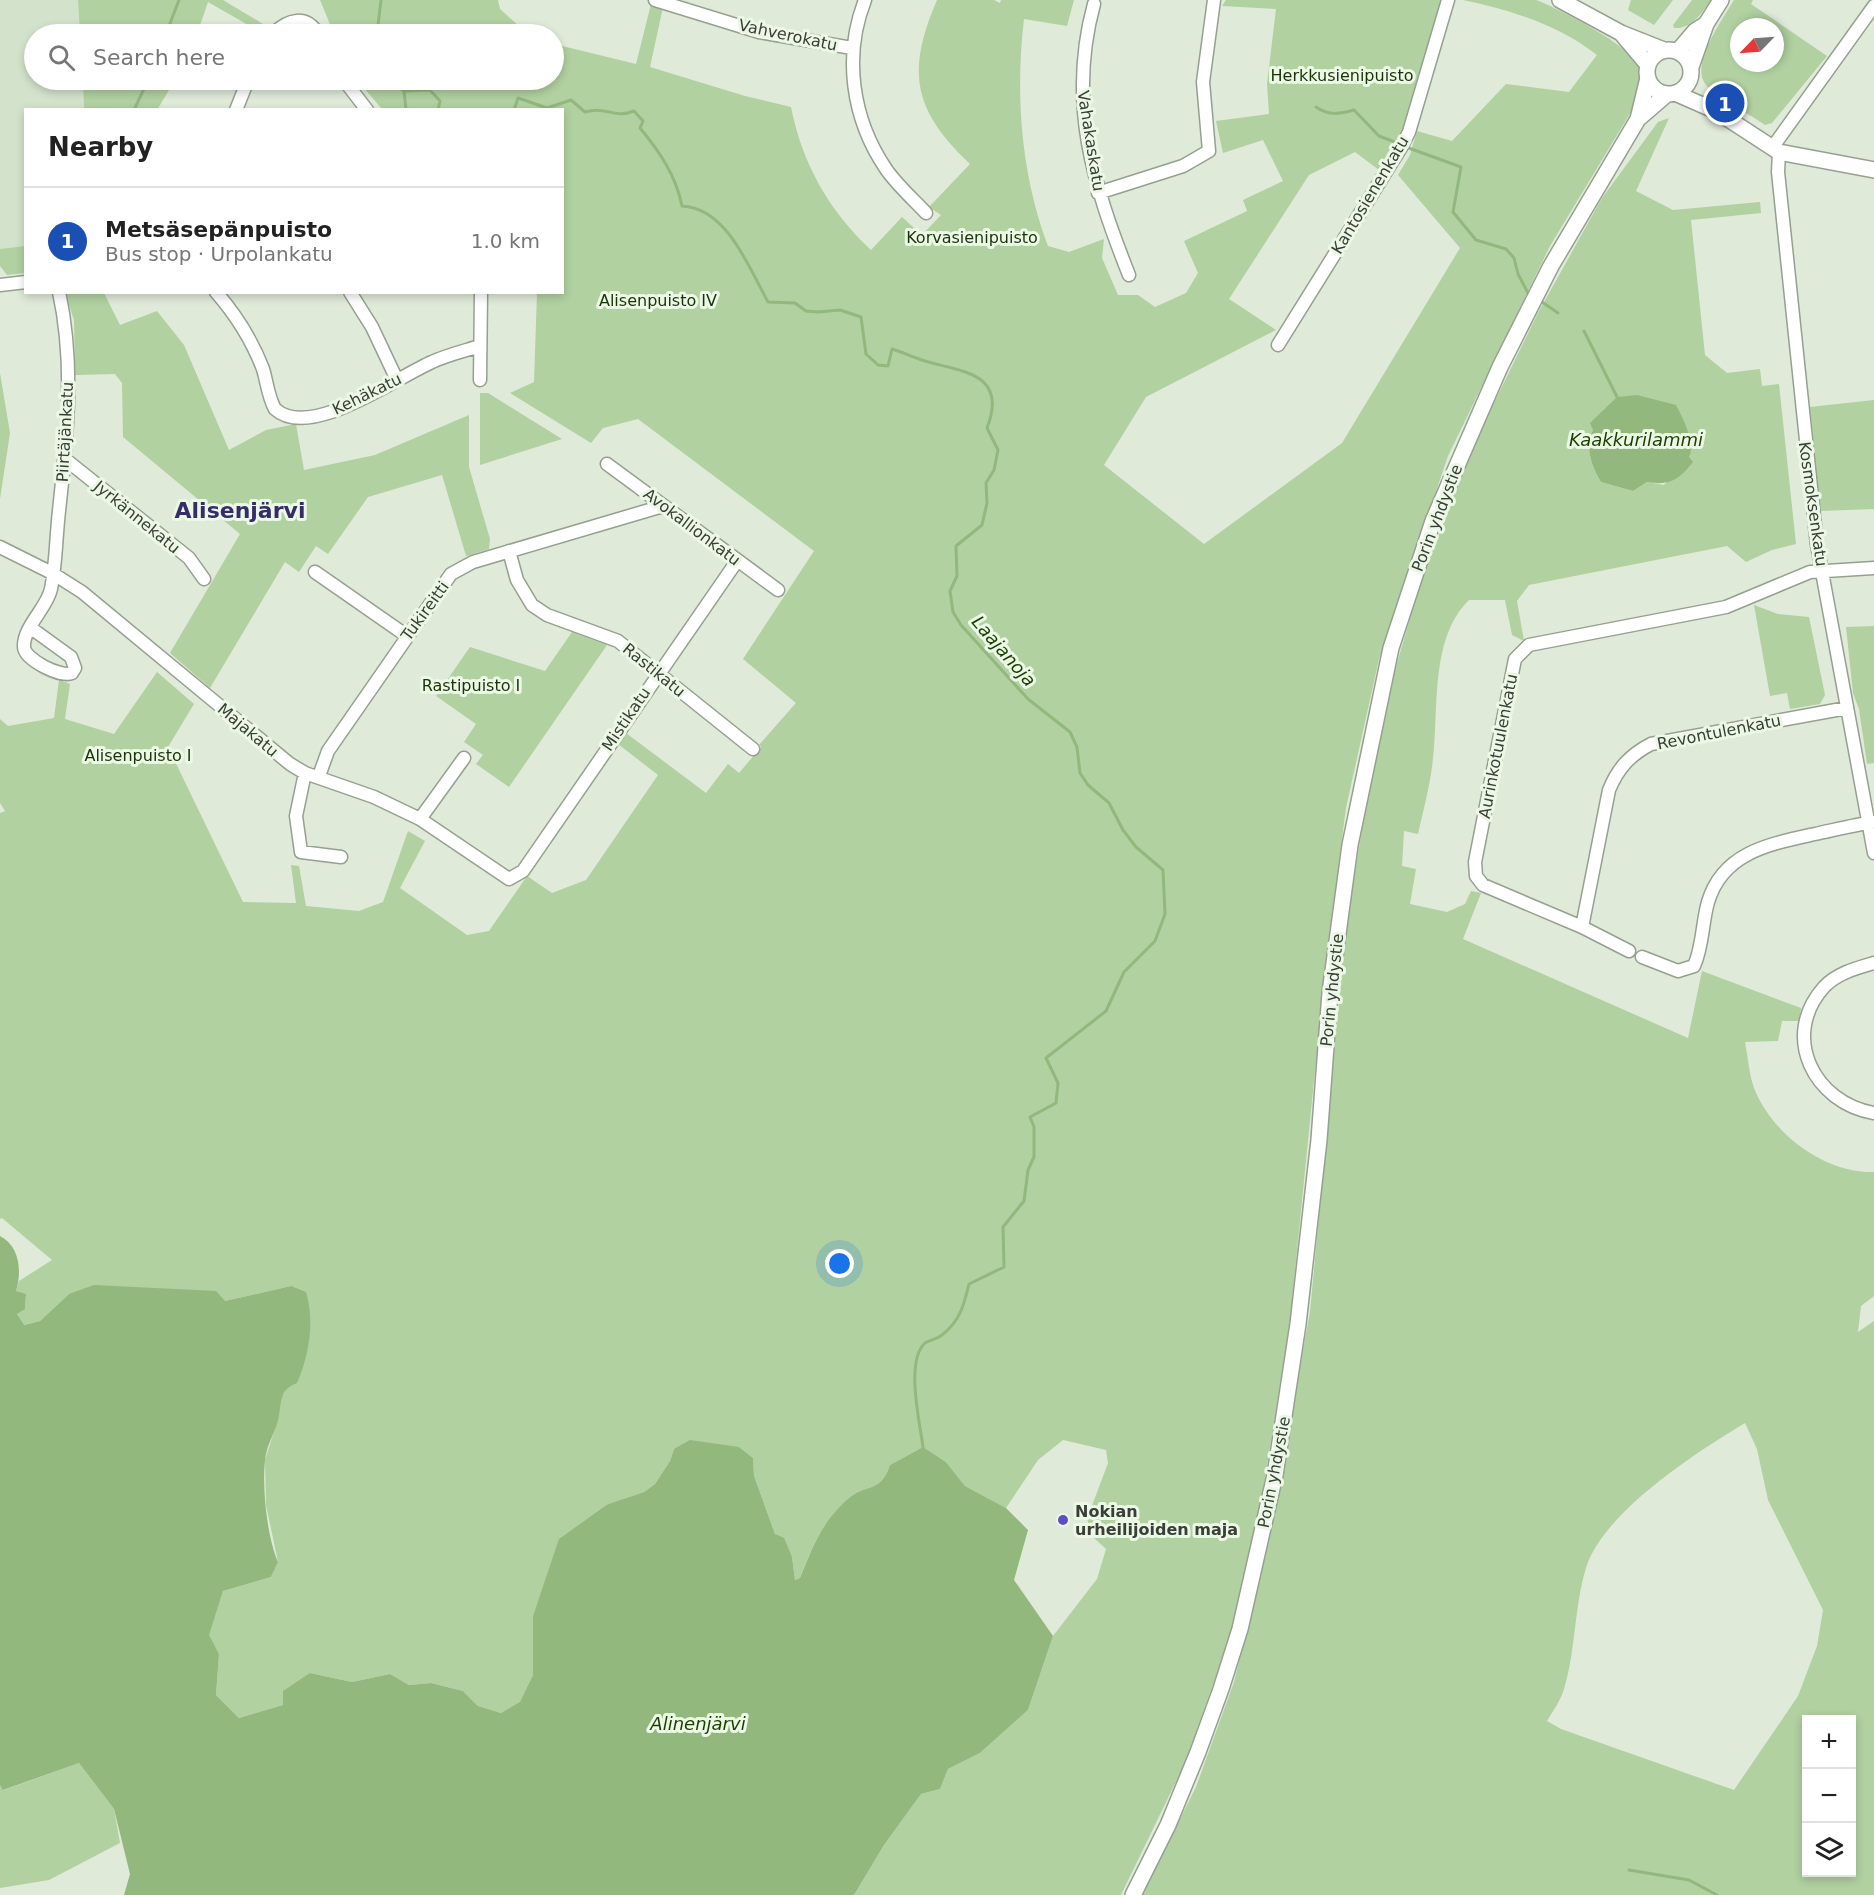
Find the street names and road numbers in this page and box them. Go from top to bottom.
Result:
street label: Vahverokatu [737,15,839,55]
street label: Vahakaskatu [1074,89,1108,193]
street label: Kantosienenkatu [1327,133,1413,257]
street label: Kehäkatu [329,369,405,419]
street label: Piirtäjänkatu [53,381,77,483]
street label: Kosmoksenkatu [1795,440,1831,568]
street label: Porin yhdystie [1408,462,1466,574]
street label: Jyrkännekatu [89,476,184,557]
street label: Avokallionkatu [640,484,744,570]
street label: Tukireitti [397,578,453,645]
street label: Rastikatu [619,639,689,701]
street label: Aurinkotuulenkatu [1475,672,1521,820]
street label: Mistikatu [598,684,654,754]
street label: Majakatu [214,699,282,761]
street label: Revontulenkatu [1655,711,1783,753]
street label: Porin yhdystie [1317,933,1347,1047]
street label: Porin yhdystie [1254,1415,1294,1529]

